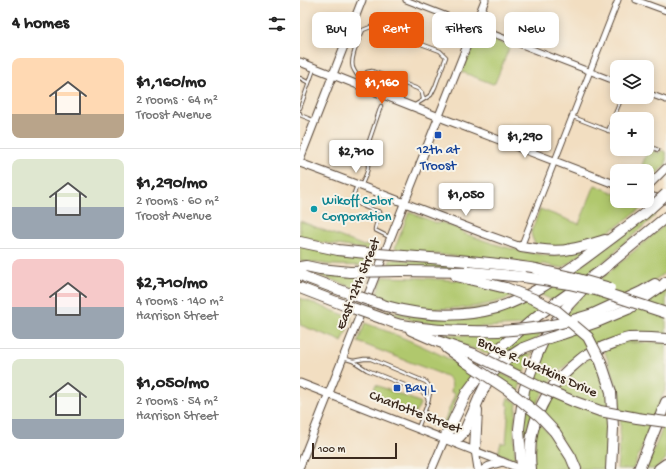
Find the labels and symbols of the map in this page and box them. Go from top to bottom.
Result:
pin: $1,160 [349,71,415,105]
pin: $1,290 [492,125,558,159]
marker: 12th at Troost [433,130,443,140]
pin: $2,710 [323,140,389,174]
place label: 12th at Troost [416,142,461,175]
pin: $1,050 [433,183,499,217]
place label: Wikoff Color Corporation [322,193,394,226]
marker: Wikoff Color Corporation [309,204,319,214]
street label: East 12th Street [333,235,386,332]
street label: Bruce R. Watkins Drive [474,334,600,402]
place label: Bay L [404,380,436,397]
marker: Bay L [392,383,402,393]
street label: Charlotte Street [366,388,465,439]
scale bar [312,441,397,460]

